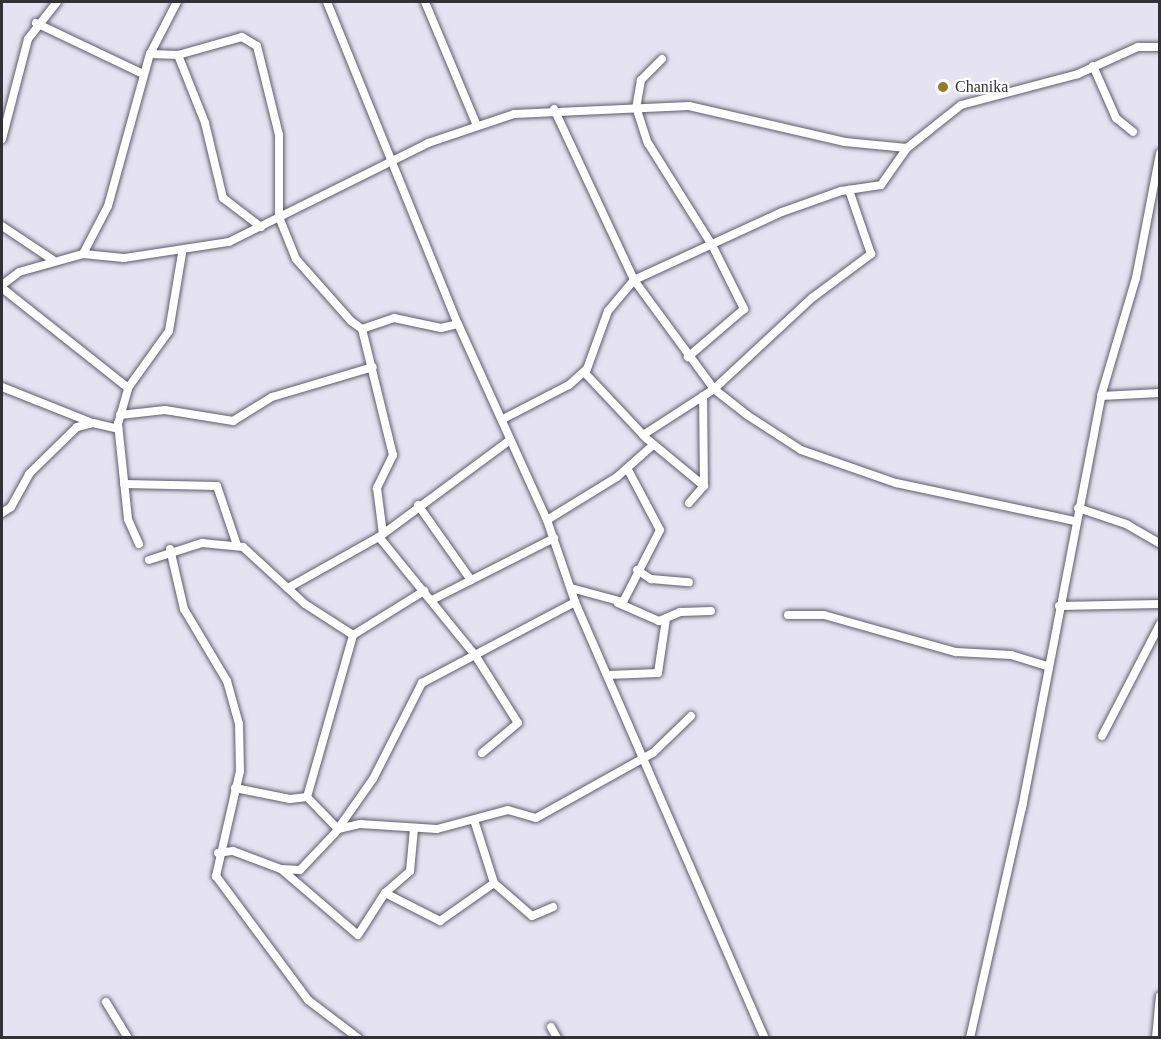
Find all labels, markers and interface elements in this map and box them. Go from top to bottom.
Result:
place label: Chanika [955,77,1008,97]
marker: Chanika [936,80,950,94]

